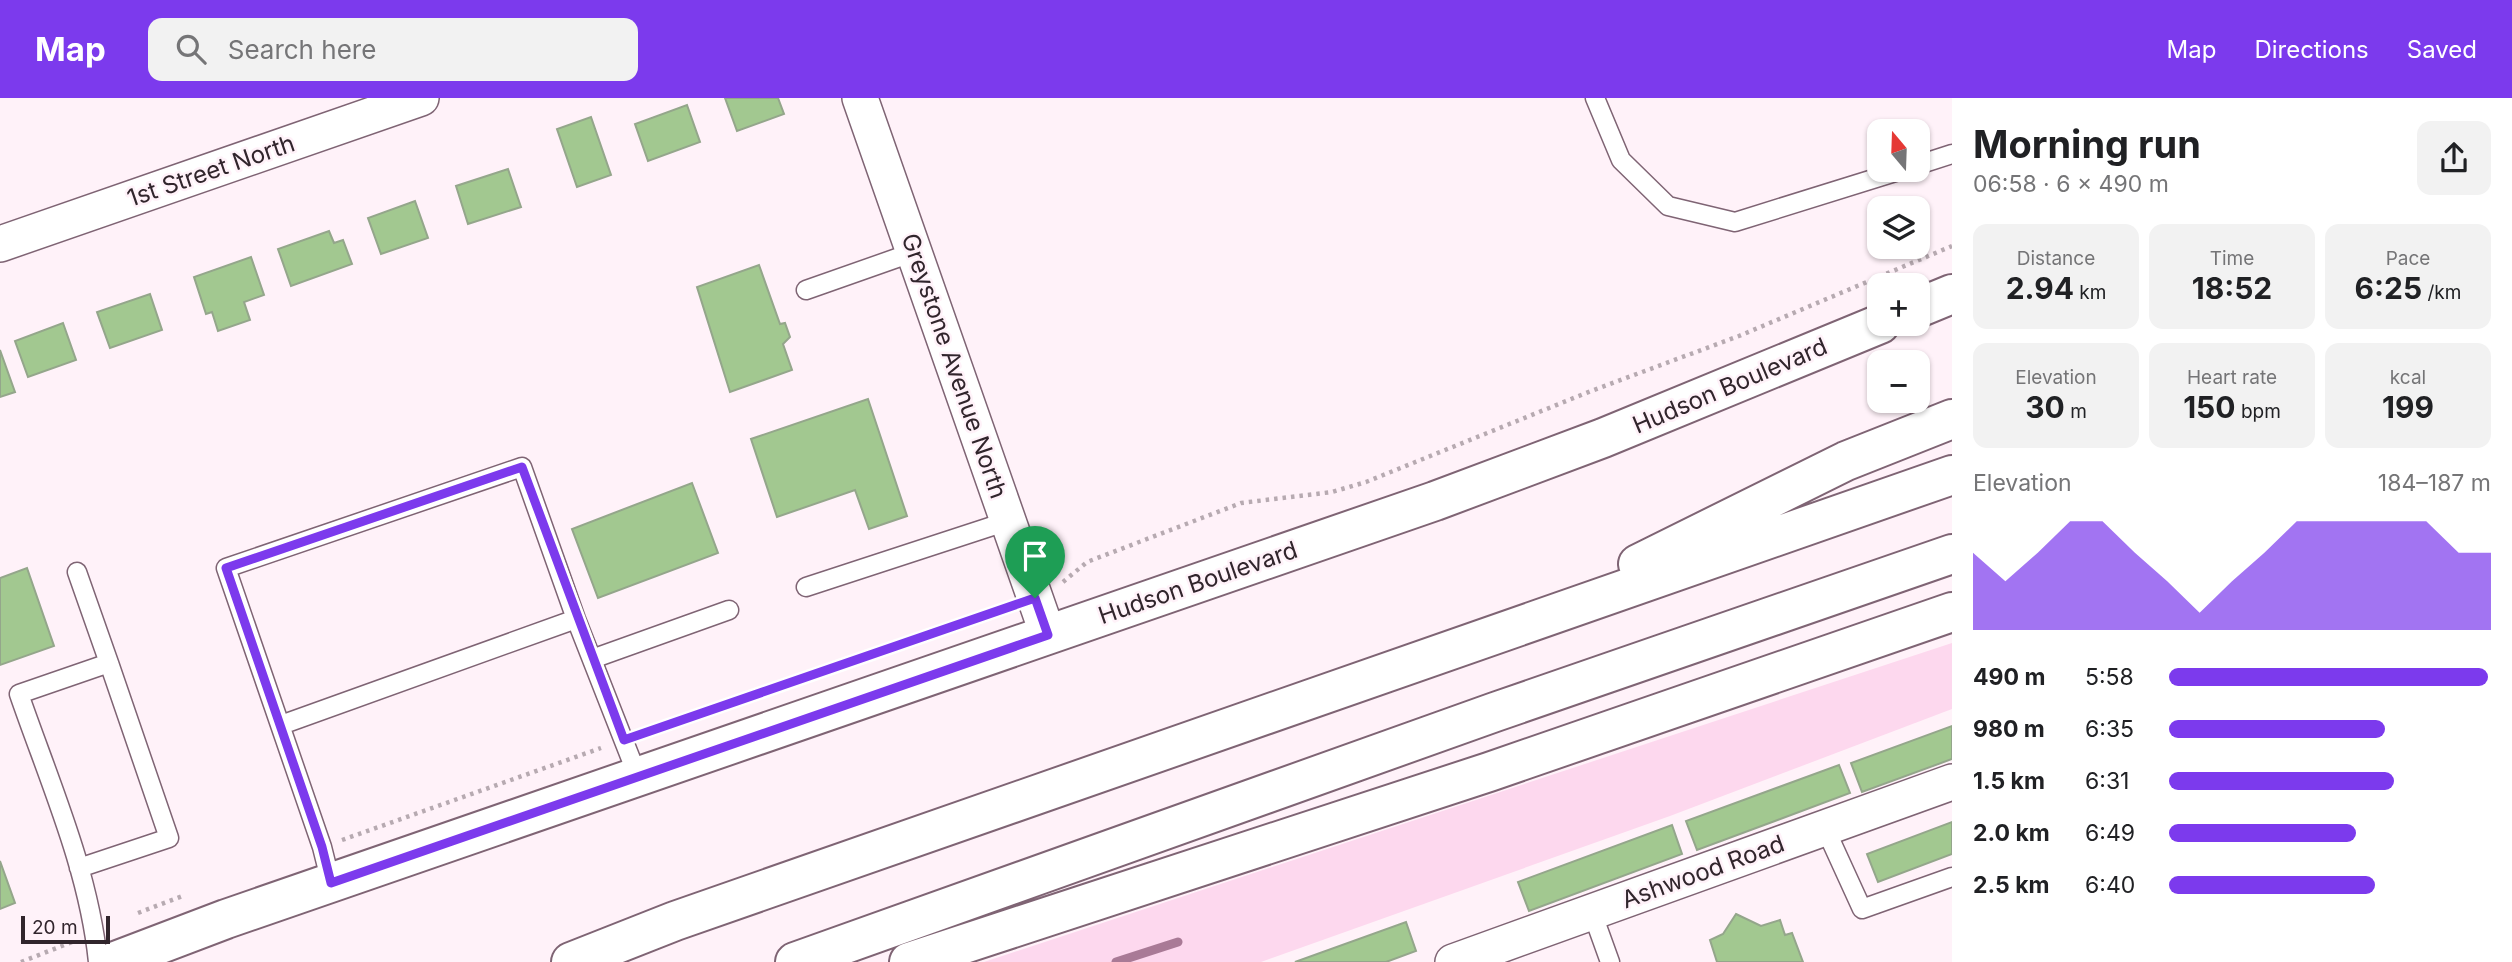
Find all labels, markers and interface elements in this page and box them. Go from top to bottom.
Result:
search box [148,18,638,81]
text: Map [35,29,106,69]
icon: search [172,30,210,68]
text: Search here [228,34,376,65]
text: Map [2167,35,2216,64]
text: Directions [2254,35,2369,64]
text: Saved [2407,35,2477,64]
north arrow [1867,119,1930,182]
map controls [1867,119,1930,413]
text: Morning run [1973,121,2201,167]
button: share [2417,121,2491,195]
street label: 1st Street North [123,128,298,213]
text: 06:58 · 6 × 490 m [1973,170,2169,198]
button: layers [1867,196,1930,259]
street label: Greystone Avenue North [895,230,1013,502]
text: Distance [2017,247,2095,270]
text: Time [2210,247,2254,270]
text: Pace [2386,247,2430,270]
text: 2.94 [2006,270,2074,306]
text: 18:52 [2192,270,2272,306]
text: 6:25 [2355,270,2422,306]
button: + [1867,273,1930,336]
text: km [2074,281,2106,304]
text: /km [2422,281,2461,304]
street label: Hudson Boulevard [1628,331,1831,440]
button: − [1867,350,1930,413]
text: Elevation [2015,366,2097,389]
text: Heart rate [2187,366,2277,389]
text: kcal [2390,366,2426,389]
text: 30 [2025,389,2065,425]
text: 150 [2183,389,2236,425]
text: 199 [2382,389,2434,425]
text: m [2065,400,2087,423]
text: bpm [2236,400,2281,423]
text: Elevation [1973,469,2072,497]
text: 184–187 m [2378,469,2491,497]
pin [1005,526,1065,598]
street label: Hudson Boulevard [1095,535,1301,630]
icon: arrive [1016,537,1054,575]
text: 490 m [1973,663,2045,691]
text: 5:58 [2085,663,2134,691]
text: 980 m [1973,715,2045,743]
text: 6:35 [2085,715,2134,743]
text: 1.5 km [1973,767,2045,795]
text: 6:31 [2085,767,2129,795]
text: 2.0 km [1973,819,2050,847]
text: 6:49 [2085,819,2135,847]
street label: Ashwood Road [1618,829,1788,914]
text: 2.5 km [1973,871,2050,899]
text: 6:40 [2085,871,2135,899]
scale bar [21,913,110,945]
text: 20 m [32,916,78,939]

